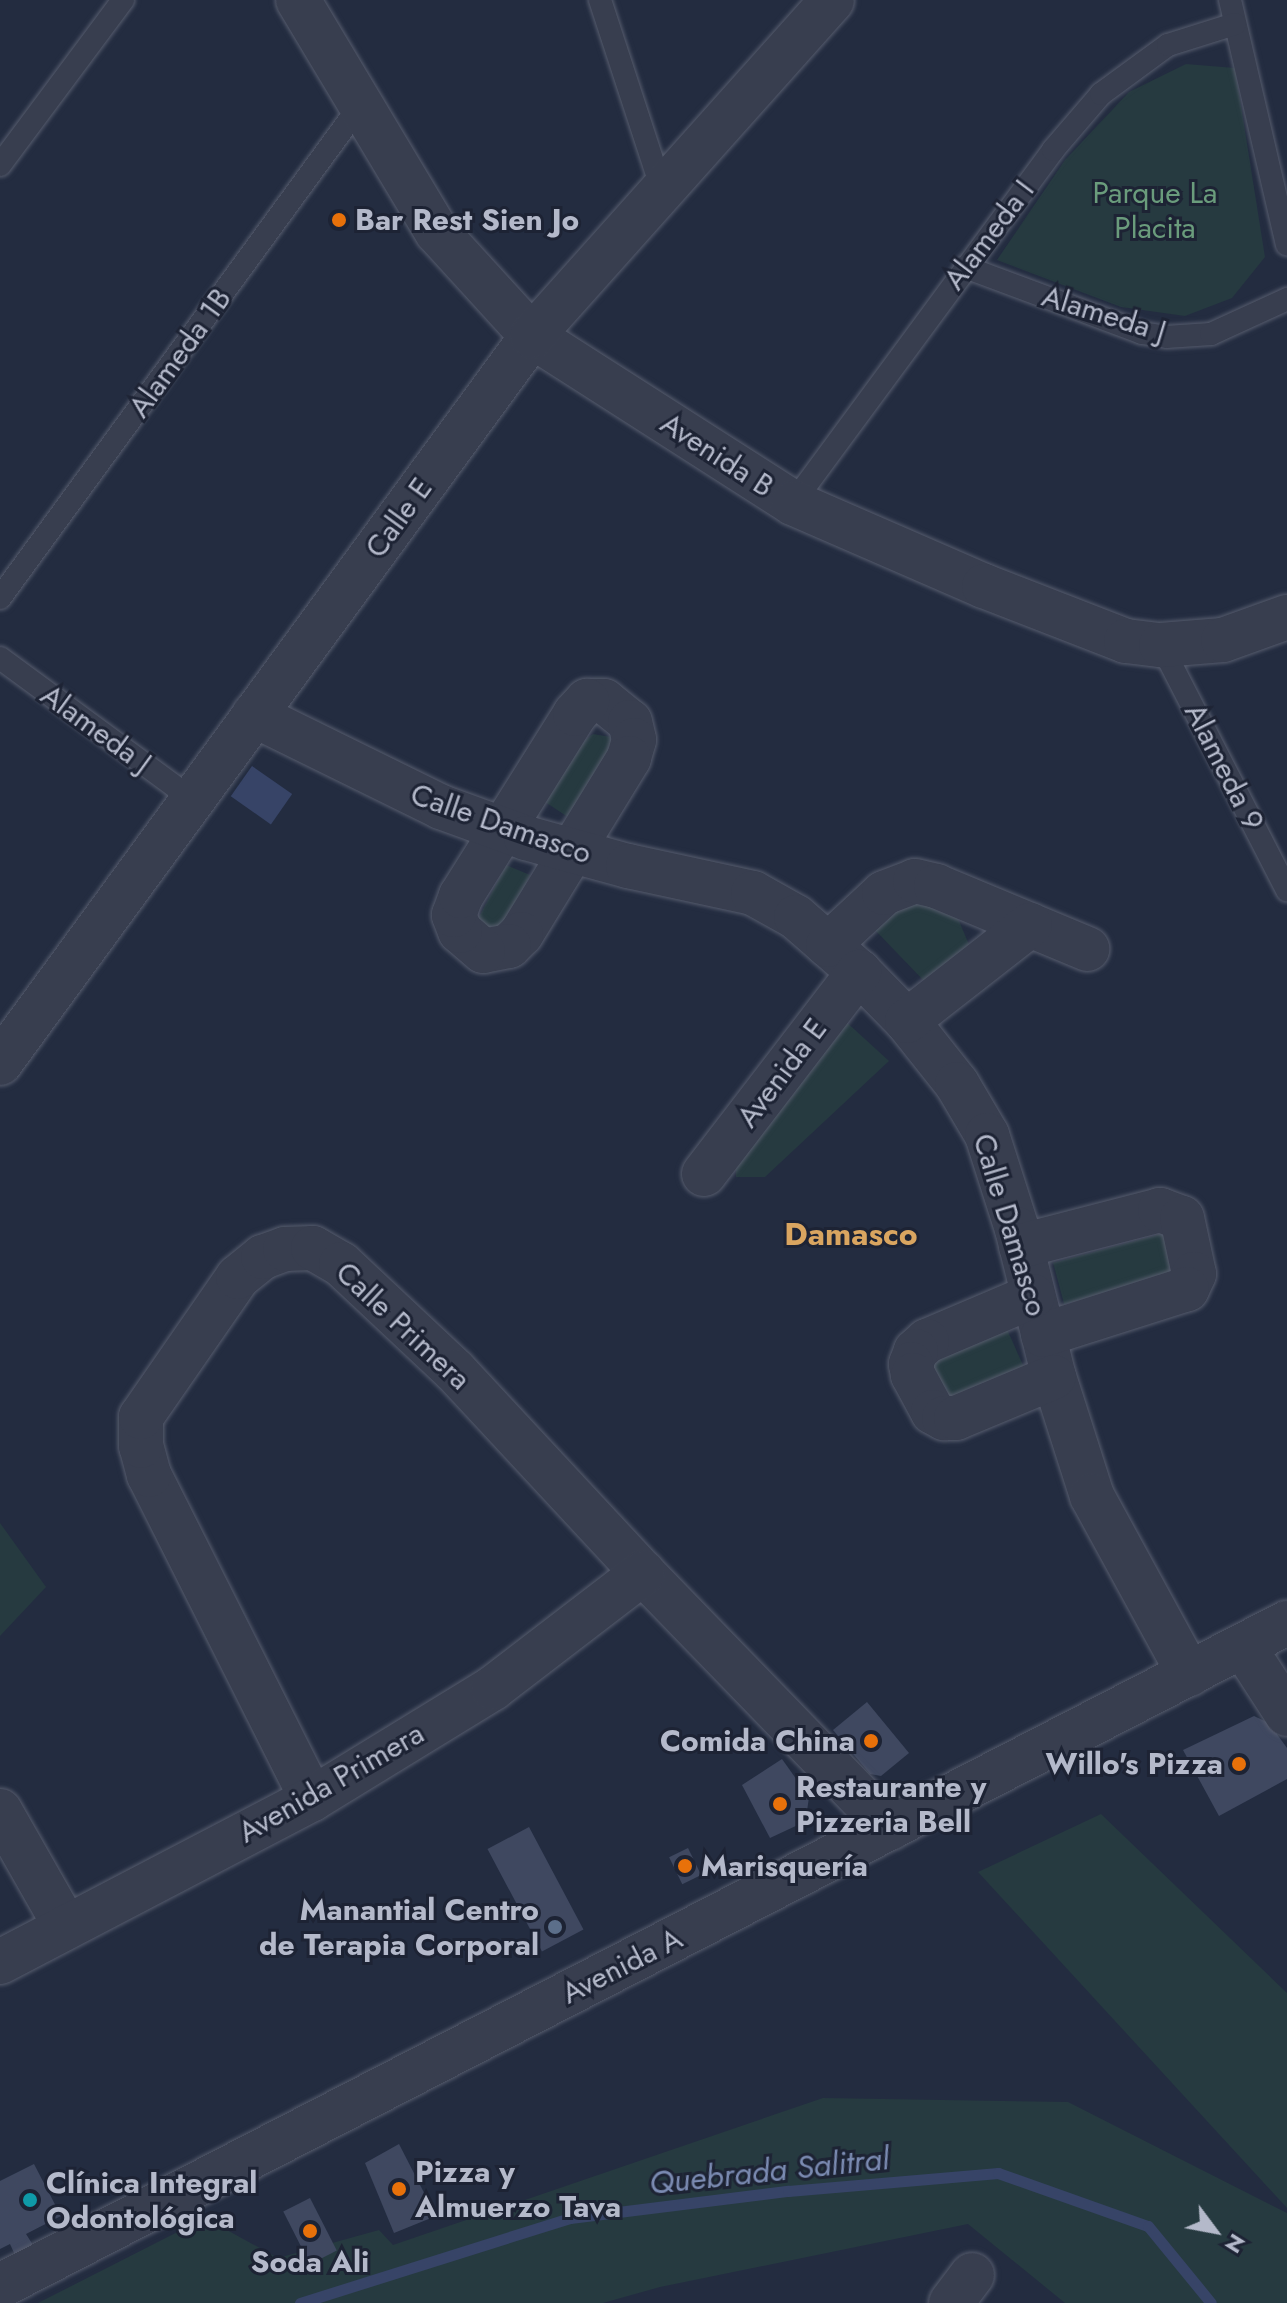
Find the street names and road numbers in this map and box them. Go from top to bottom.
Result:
street label: Alameda I [936,173,1042,297]
street label: Alameda J [1038,278,1170,350]
street label: Alameda 1B [121,281,239,425]
street label: Avenida B [654,405,780,505]
street label: Calle E [358,471,440,565]
street label: Alameda J [34,677,158,781]
street label: Alameda 9 [1177,697,1271,837]
street label: Calle Damasco [406,776,596,872]
street label: Avenida E [729,1011,835,1135]
street label: Calle Damasco [965,1130,1055,1320]
street label: Calle Primera [328,1255,478,1397]
street label: Avenida Primera [232,1715,430,1851]
street label: Avenida A [556,1920,688,2012]

